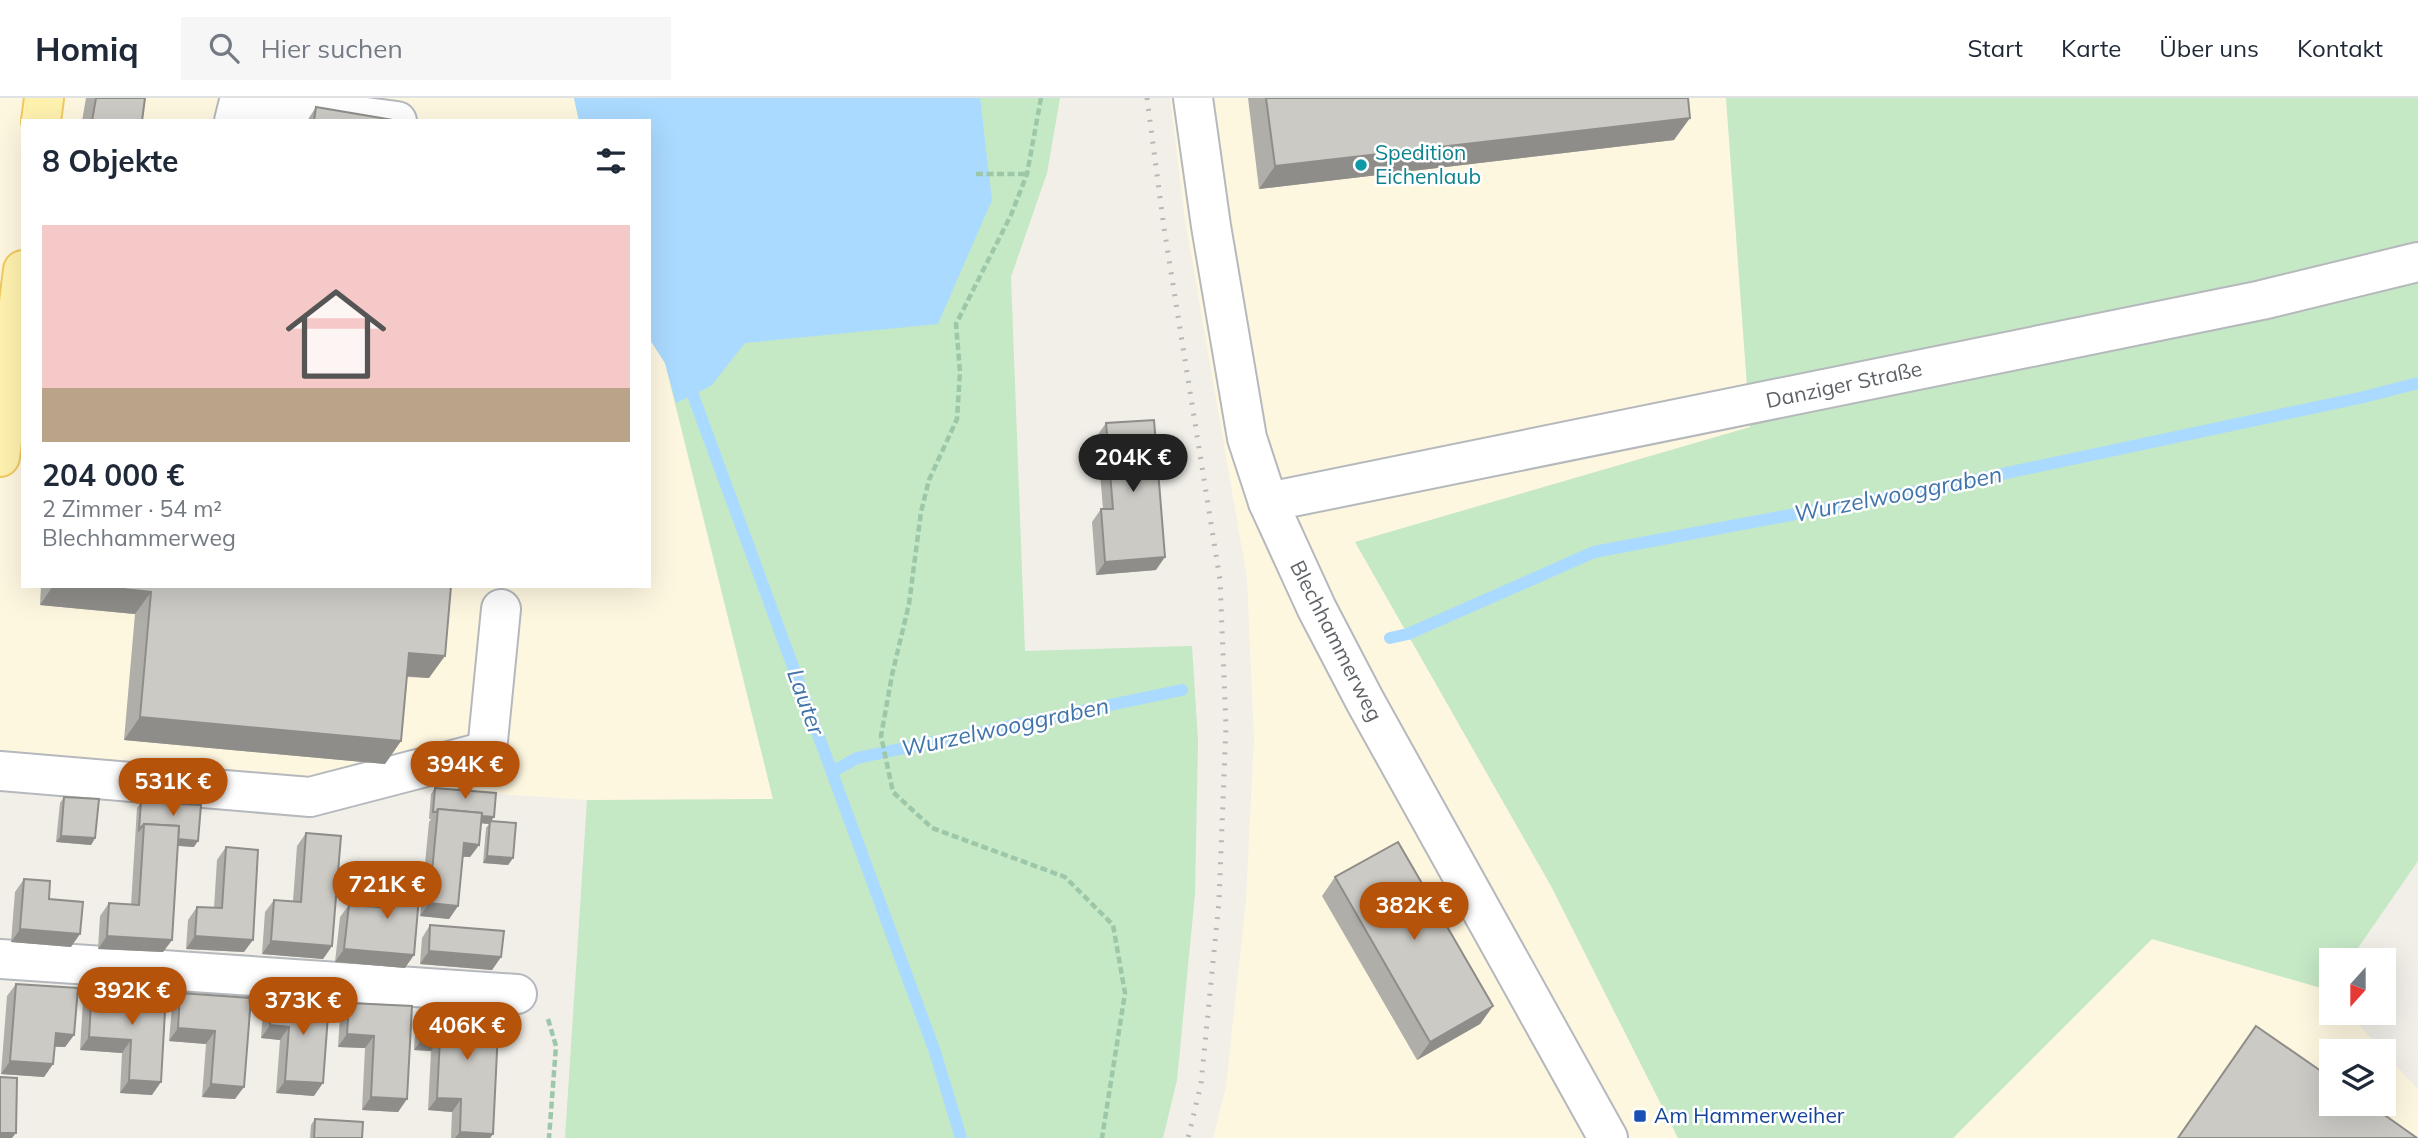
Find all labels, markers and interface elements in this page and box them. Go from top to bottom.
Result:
search box [181,17,671,80]
text: Homiq [35,28,139,69]
icon: search [205,29,243,67]
text: Hier suchen [261,32,403,65]
text: Start [1967,33,2023,63]
text: Karte [2061,33,2121,63]
text: Über uns [2159,33,2259,63]
text: Kontakt [2297,33,2383,63]
place label: Spedition Eichenlaub [1375,139,1481,189]
text: 8 Objekte [42,142,178,180]
icon: filters [592,142,630,180]
marker: Spedition Eichenlaub [1353,157,1369,173]
icon: home [273,271,399,397]
street label: Danziger Straße [1763,355,1924,413]
pin: 204K € [1076,434,1190,494]
text: 204K € [1095,442,1171,471]
text: 204 000 € [42,456,184,494]
water label: Wurzelwooggraben [1791,459,2004,528]
text: 2 Zimmer · 54 m² [42,494,222,523]
text: Blechhammerweg [42,523,236,552]
street label: Blechhammerweg [1285,556,1389,725]
water label: Lauter [781,665,832,740]
water label: Wurzelwooggraben [898,690,1111,763]
pin: 394K € [408,742,522,801]
text: 394K € [427,749,503,778]
pin: 531K € [116,758,230,818]
text: 531K € [135,766,211,795]
pin: 721K € [330,862,444,921]
text: 721K € [349,869,425,898]
pin: 382K € [1357,882,1471,942]
text: 382K € [1376,890,1452,919]
north arrow [2319,948,2396,1026]
map controls [2319,948,2396,1116]
pin: 392K € [75,968,189,1027]
text: 392K € [94,975,170,1004]
pin: 373K € [246,978,360,1037]
text: 373K € [265,985,341,1014]
pin: 406K € [410,1002,524,1062]
text: 406K € [429,1010,505,1039]
button: layers [2319,1039,2396,1116]
place label: Am Hammerweiher [1654,1102,1845,1128]
marker: Am Hammerweiher [1632,1108,1648,1124]

